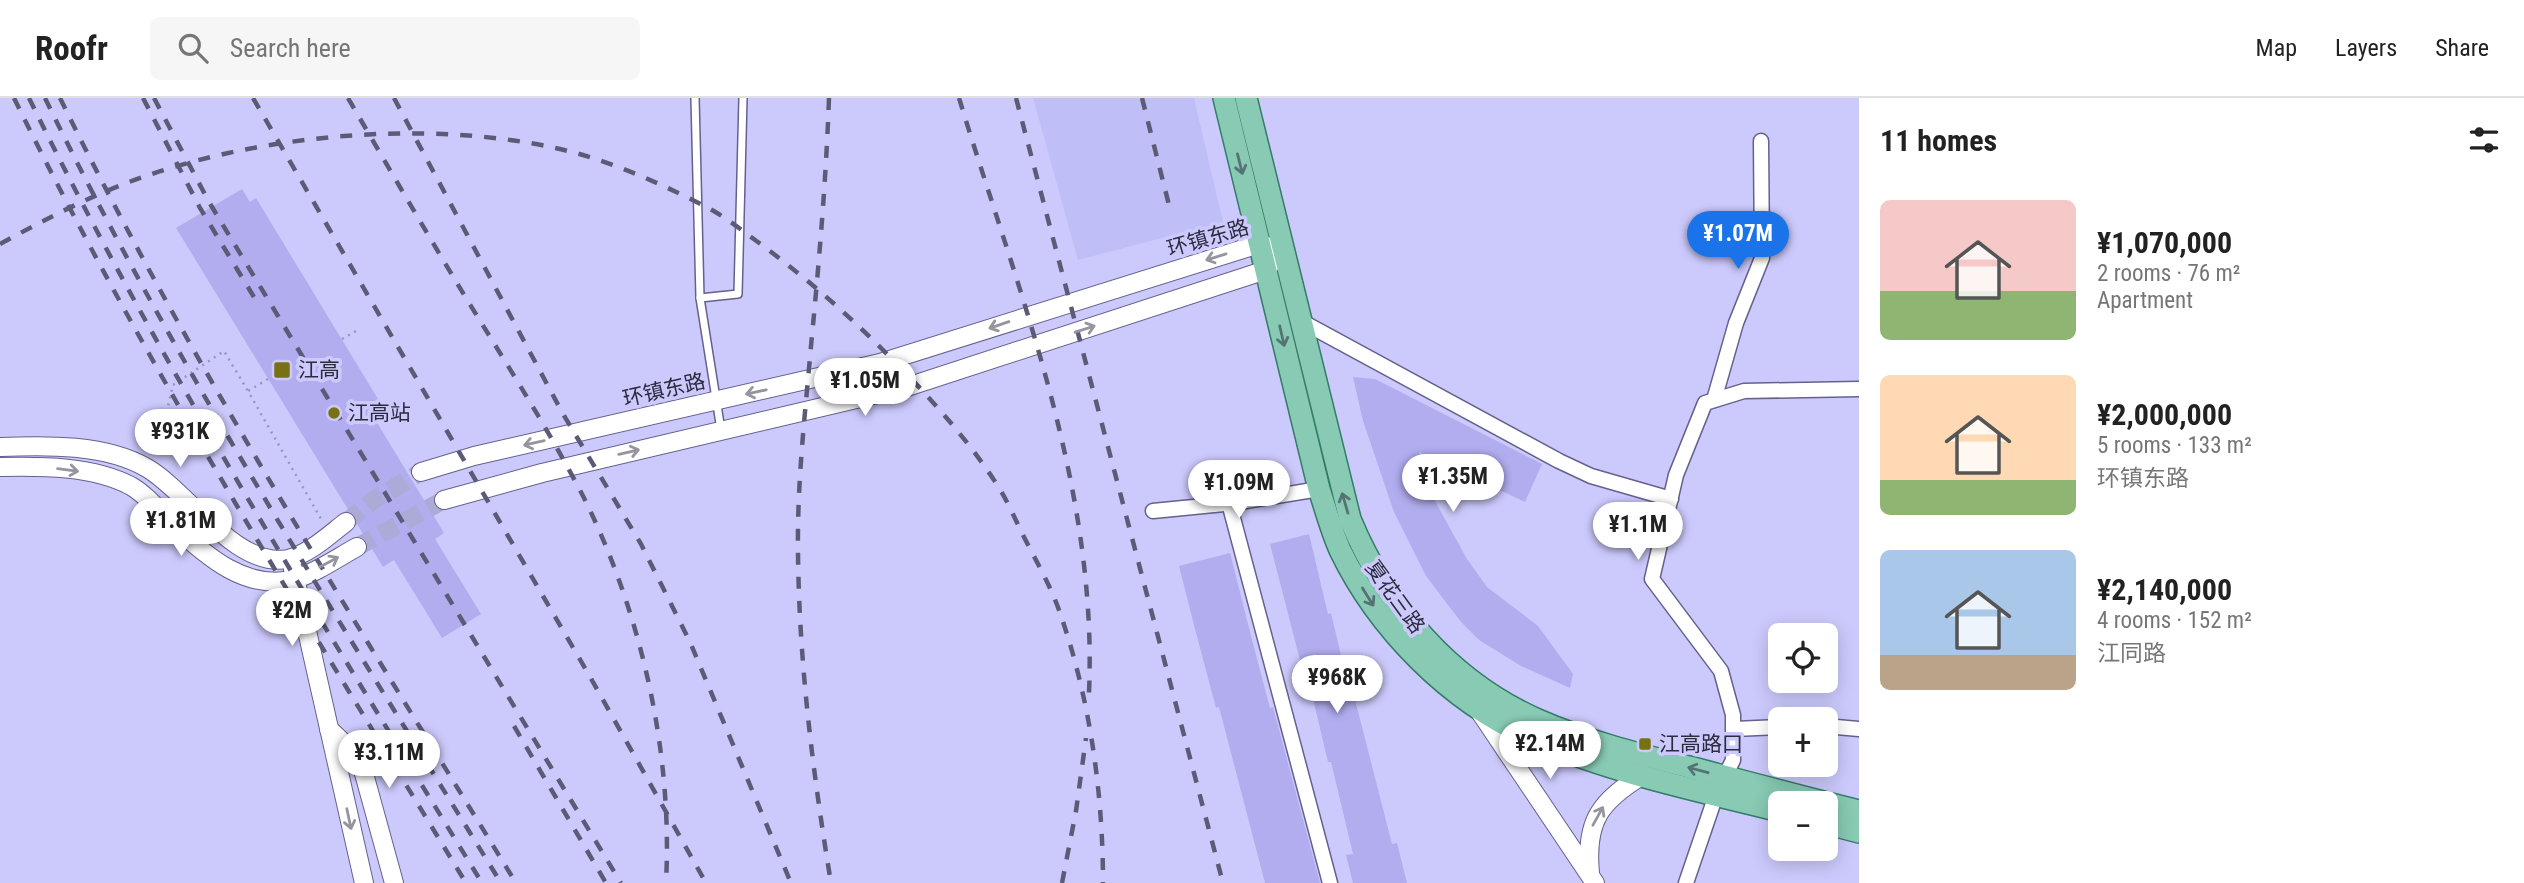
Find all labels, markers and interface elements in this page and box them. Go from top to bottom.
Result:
search box [150,17,640,80]
text: Roofr [35,29,108,68]
icon: search [174,29,212,67]
text: Search here [230,33,351,63]
text: Map [2256,34,2297,62]
text: Layers [2335,34,2397,62]
text: Share [2435,34,2489,62]
icon: filters [2465,121,2503,159]
text: 11 homes [1880,123,1997,158]
one-way arrow [1234,153,1247,175]
pin: ¥1.07M [1681,212,1795,271]
street label: 环镇东路 [1164,215,1252,261]
text: ¥1.07M [1703,220,1773,247]
text: ¥1,070,000 [2097,225,2232,260]
icon: home [1936,228,2020,312]
one-way arrow [1205,252,1227,265]
text: 2 rooms · 76 m² [2097,260,2240,287]
text: Apartment [2097,287,2193,314]
one-way arrow [988,320,1010,332]
one-way arrow [1073,322,1095,335]
one-way arrow [1275,324,1289,347]
place label: 江高 [298,358,340,382]
pin: ¥1.05M [808,358,922,418]
marker: 江高 [272,360,292,380]
text: ¥1.05M [830,367,900,394]
street label: 环镇东路 [620,369,708,411]
one-way arrow [745,386,768,400]
text: ¥2,000,000 [2097,397,2232,432]
place label: 江高站 [348,401,411,425]
icon: home [1936,403,2020,487]
marker: 江高站 [326,405,342,421]
pin: ¥931K [131,410,229,469]
text: ¥931K [151,418,209,445]
text: 5 rooms · 133 m² [2097,432,2252,459]
one-way arrow [523,437,546,450]
one-way arrow [617,445,640,458]
pin: ¥1.35M [1396,454,1510,514]
pin: ¥1.09M [1182,460,1296,520]
text: ¥1.35M [1418,463,1488,490]
one-way arrow [56,464,79,477]
text: 环镇东路 [2097,465,2189,492]
text: ¥1.09M [1204,469,1274,496]
one-way arrow [1338,492,1351,514]
pin: ¥1.81M [124,498,238,558]
pin: ¥1.1M [1589,503,1687,562]
text: ¥1.81M [146,507,216,534]
text: ¥1.1M [1609,511,1667,538]
one-way arrow [318,555,339,568]
street label: 夏花三路 [1361,556,1429,638]
text: ¥2,140,000 [2097,572,2232,607]
icon: home [1936,578,2020,662]
one-way arrow [1361,587,1375,607]
pin: ¥2M [258,588,326,648]
text: ¥2M [272,597,312,624]
text: 4 rooms · 152 m² [2097,607,2252,634]
map controls [1768,623,1838,861]
button: locate [1768,623,1838,693]
text: 江同路 [2097,640,2166,667]
pin: ¥968K [1288,656,1386,715]
text: ¥968K [1308,664,1366,691]
button: + [1768,707,1838,777]
pin: ¥2.14M [1493,722,1607,781]
pin: ¥3.11M [332,730,446,790]
text: ¥2.14M [1515,730,1585,757]
place label: 江高路口 [1659,732,1743,756]
marker: 江高路口 [1637,736,1653,752]
text: ¥3.11M [354,739,424,766]
one-way arrow [1687,763,1710,776]
button: − [1768,791,1838,861]
one-way arrow [1591,807,1605,827]
one-way arrow [343,808,356,830]

